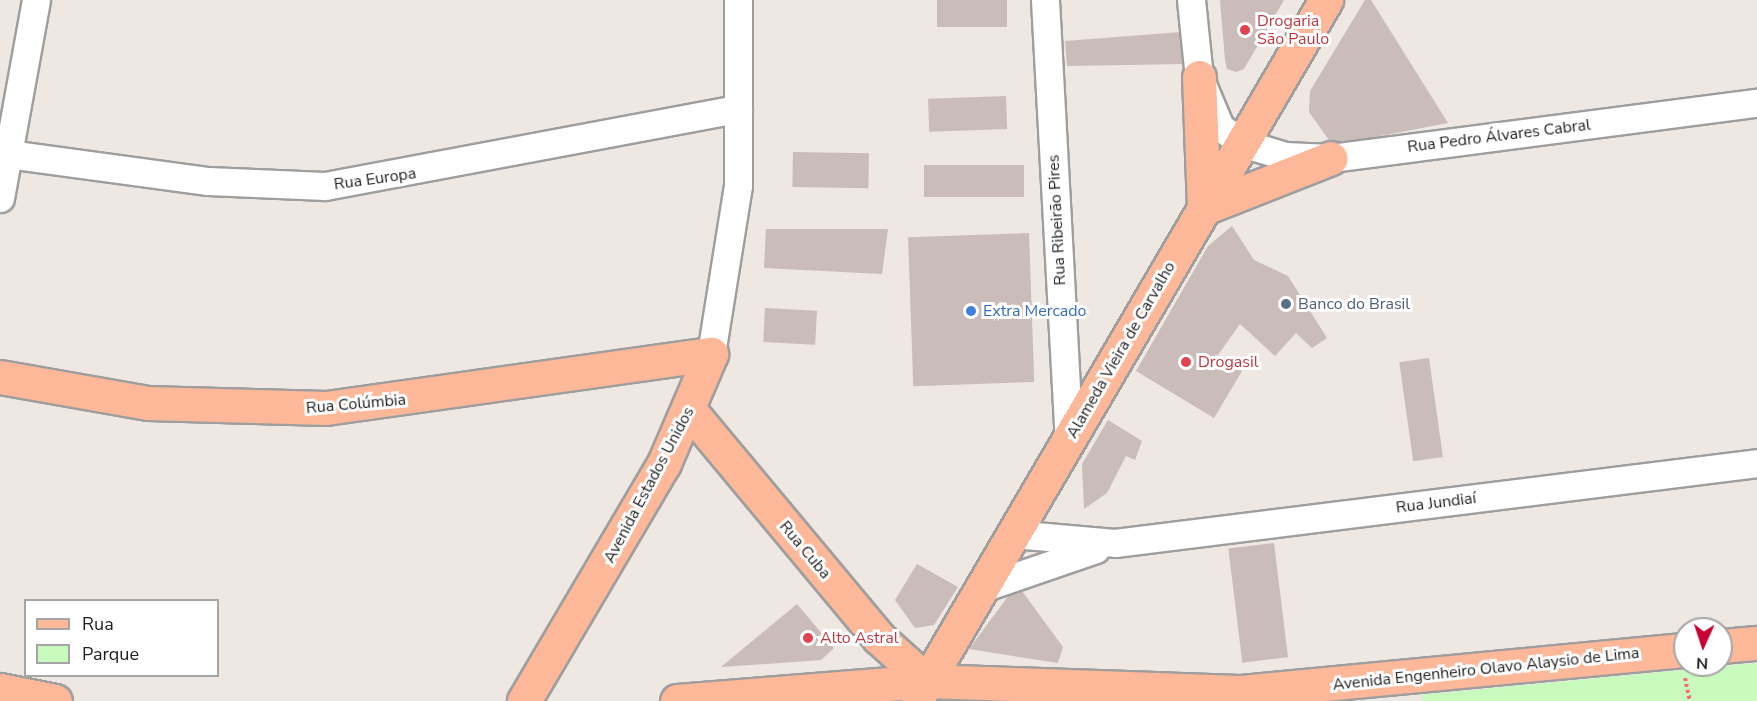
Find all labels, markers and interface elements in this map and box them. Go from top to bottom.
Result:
place label: Drogaria São Paulo [1257,11,1329,49]
marker: Drogaria São Paulo [1238,23,1252,37]
street label: Rua Pedro Álvares Cabral [1406,115,1592,157]
street label: Rua Ribeirão Pires [1044,154,1070,286]
street label: Rua Europa [333,164,417,194]
street label: Alameda Vieira de Carvalho [1063,258,1179,442]
place label: Banco do Brasil [1298,294,1410,314]
marker: Banco do Brasil [1279,297,1293,311]
place label: Extra Mercado [983,301,1086,321]
marker: Extra Mercado [964,304,978,318]
place label: Drogasil [1198,352,1258,372]
marker: Drogasil [1179,355,1193,369]
street label: Rua Colúmbia [305,390,407,418]
street label: Avenida Estados Unidos [600,404,698,566]
street label: Rua Jundiaí [1395,489,1477,517]
street label: Rua Cuba [775,517,835,583]
legend [24,599,219,677]
text: Rua [82,612,114,636]
north arrow [1673,617,1733,677]
place label: Alto Astral [820,628,898,648]
marker: Alto Astral [801,631,815,645]
text: Parque [82,642,139,666]
street label: Avenida Engenheiro Olavo Alaysio de Lima [1332,643,1640,695]
text: N [1696,652,1709,674]

